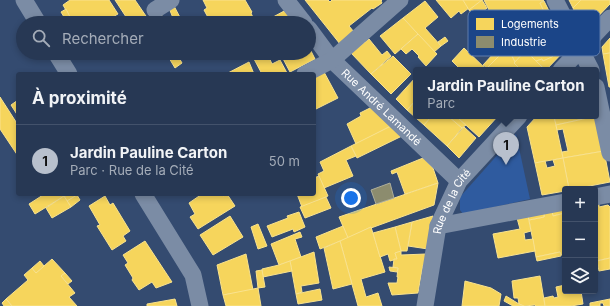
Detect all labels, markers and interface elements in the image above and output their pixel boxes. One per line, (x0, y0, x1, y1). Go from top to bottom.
legend (468, 10, 600, 56)
search box (16, 16, 316, 60)
text: Logements (501, 17, 559, 31)
icon: search (30, 27, 52, 49)
text: Rechercher (62, 29, 144, 48)
text: Industrie (501, 35, 547, 49)
street label: Rue André Lamandé (339, 66, 424, 149)
popup (413, 67, 599, 119)
text: Jardin Pauline Carton (427, 76, 585, 95)
text: À proximité (32, 88, 127, 108)
text: Parc (427, 95, 455, 111)
pin: 1 (493, 132, 519, 165)
text: Jardin Pauline Carton (70, 143, 227, 162)
text: 1 (42, 153, 48, 169)
text: 50 m (269, 153, 300, 169)
text: Parc · Rue de la Cité (70, 162, 194, 178)
street label: Rue de la Cité (430, 166, 474, 235)
map controls (562, 186, 598, 294)
button: + (562, 186, 598, 222)
your location (341, 188, 361, 208)
button: − (562, 222, 598, 258)
button: layers (562, 258, 598, 294)

